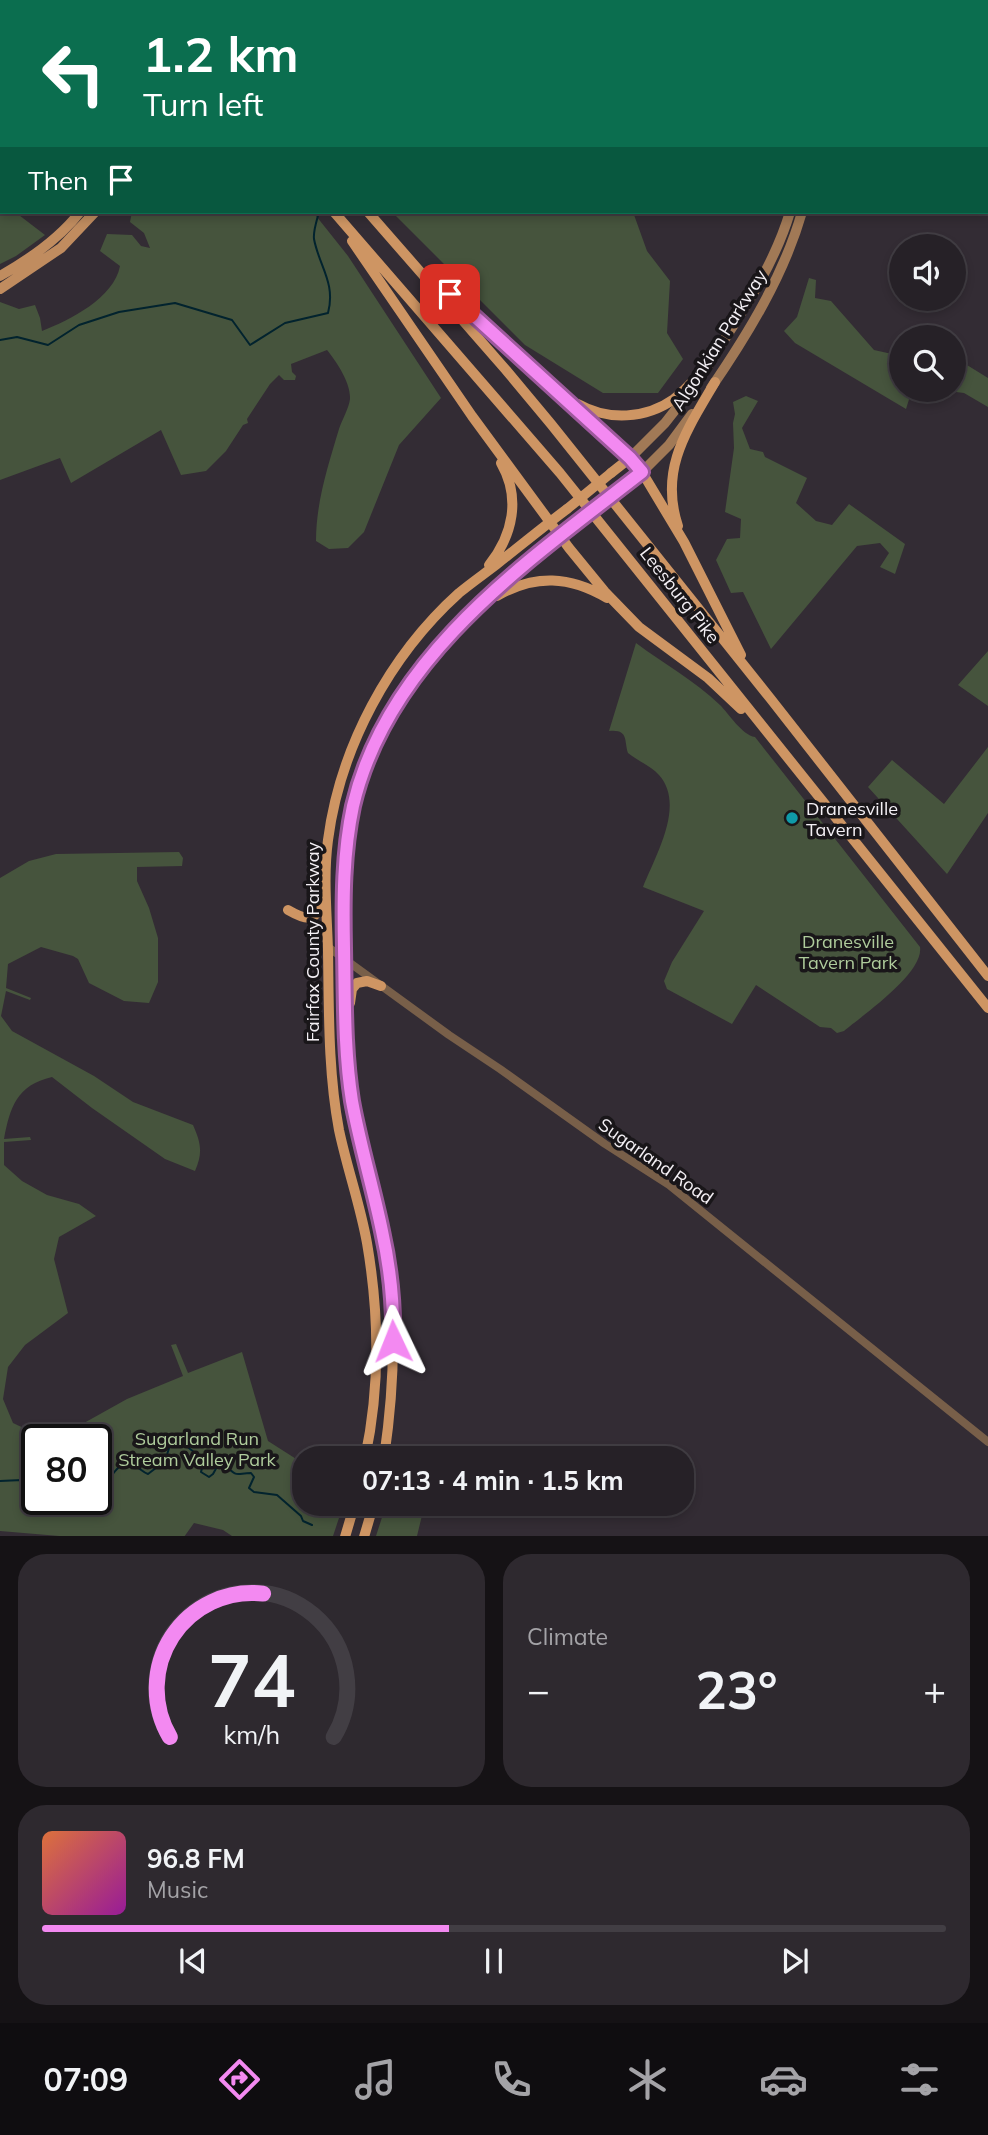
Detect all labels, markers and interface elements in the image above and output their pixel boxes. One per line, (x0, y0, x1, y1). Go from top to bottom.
text: 1.2 km (143, 23, 298, 84)
icon: left (28, 28, 119, 119)
text: Turn left (143, 84, 263, 124)
icon: arrive (102, 161, 140, 199)
text: Then (28, 164, 88, 197)
map controls (889, 234, 966, 402)
button: sound (889, 234, 966, 311)
pin (420, 264, 480, 324)
street label: Algonkian Parkway (666, 265, 772, 415)
icon: arrive (431, 275, 469, 313)
button: search (889, 325, 966, 402)
street label: Leesburg Pike (635, 542, 725, 648)
place label: Dranesville Tavern (806, 797, 898, 841)
marker: Dranesville Tavern (784, 810, 800, 826)
street label: Fairfax County Parkway (301, 842, 324, 1042)
park label: Dranesville Tavern Park (798, 930, 898, 974)
street label: Sugarland Road (594, 1113, 718, 1209)
position arrow (356, 1304, 430, 1378)
speed limit sign: 80 (21, 1424, 112, 1515)
park label: Sugarland Run Stream Valley Park (118, 1427, 277, 1471)
text: 07:13 · 4 min · 1.5 km (362, 1464, 624, 1497)
text: Climate (527, 1622, 608, 1651)
text: 74 (208, 1634, 295, 1725)
text: 23° (695, 1657, 778, 1722)
text: − (527, 1666, 550, 1714)
text: + (923, 1666, 946, 1714)
text: km/h (223, 1718, 280, 1749)
text: 96.8 FM (147, 1842, 245, 1875)
text: Music (147, 1875, 208, 1904)
icon: previous (174, 1942, 212, 1980)
icon: pause (475, 1942, 513, 1980)
icon: next (776, 1942, 814, 1980)
icon: directions (215, 2055, 264, 2104)
icon: music (351, 2055, 400, 2104)
icon: phone (487, 2055, 536, 2104)
icon: climate (623, 2055, 672, 2104)
icon: car (759, 2055, 808, 2104)
icon: filters (895, 2055, 944, 2104)
text: 07:09 (44, 2059, 128, 2099)

